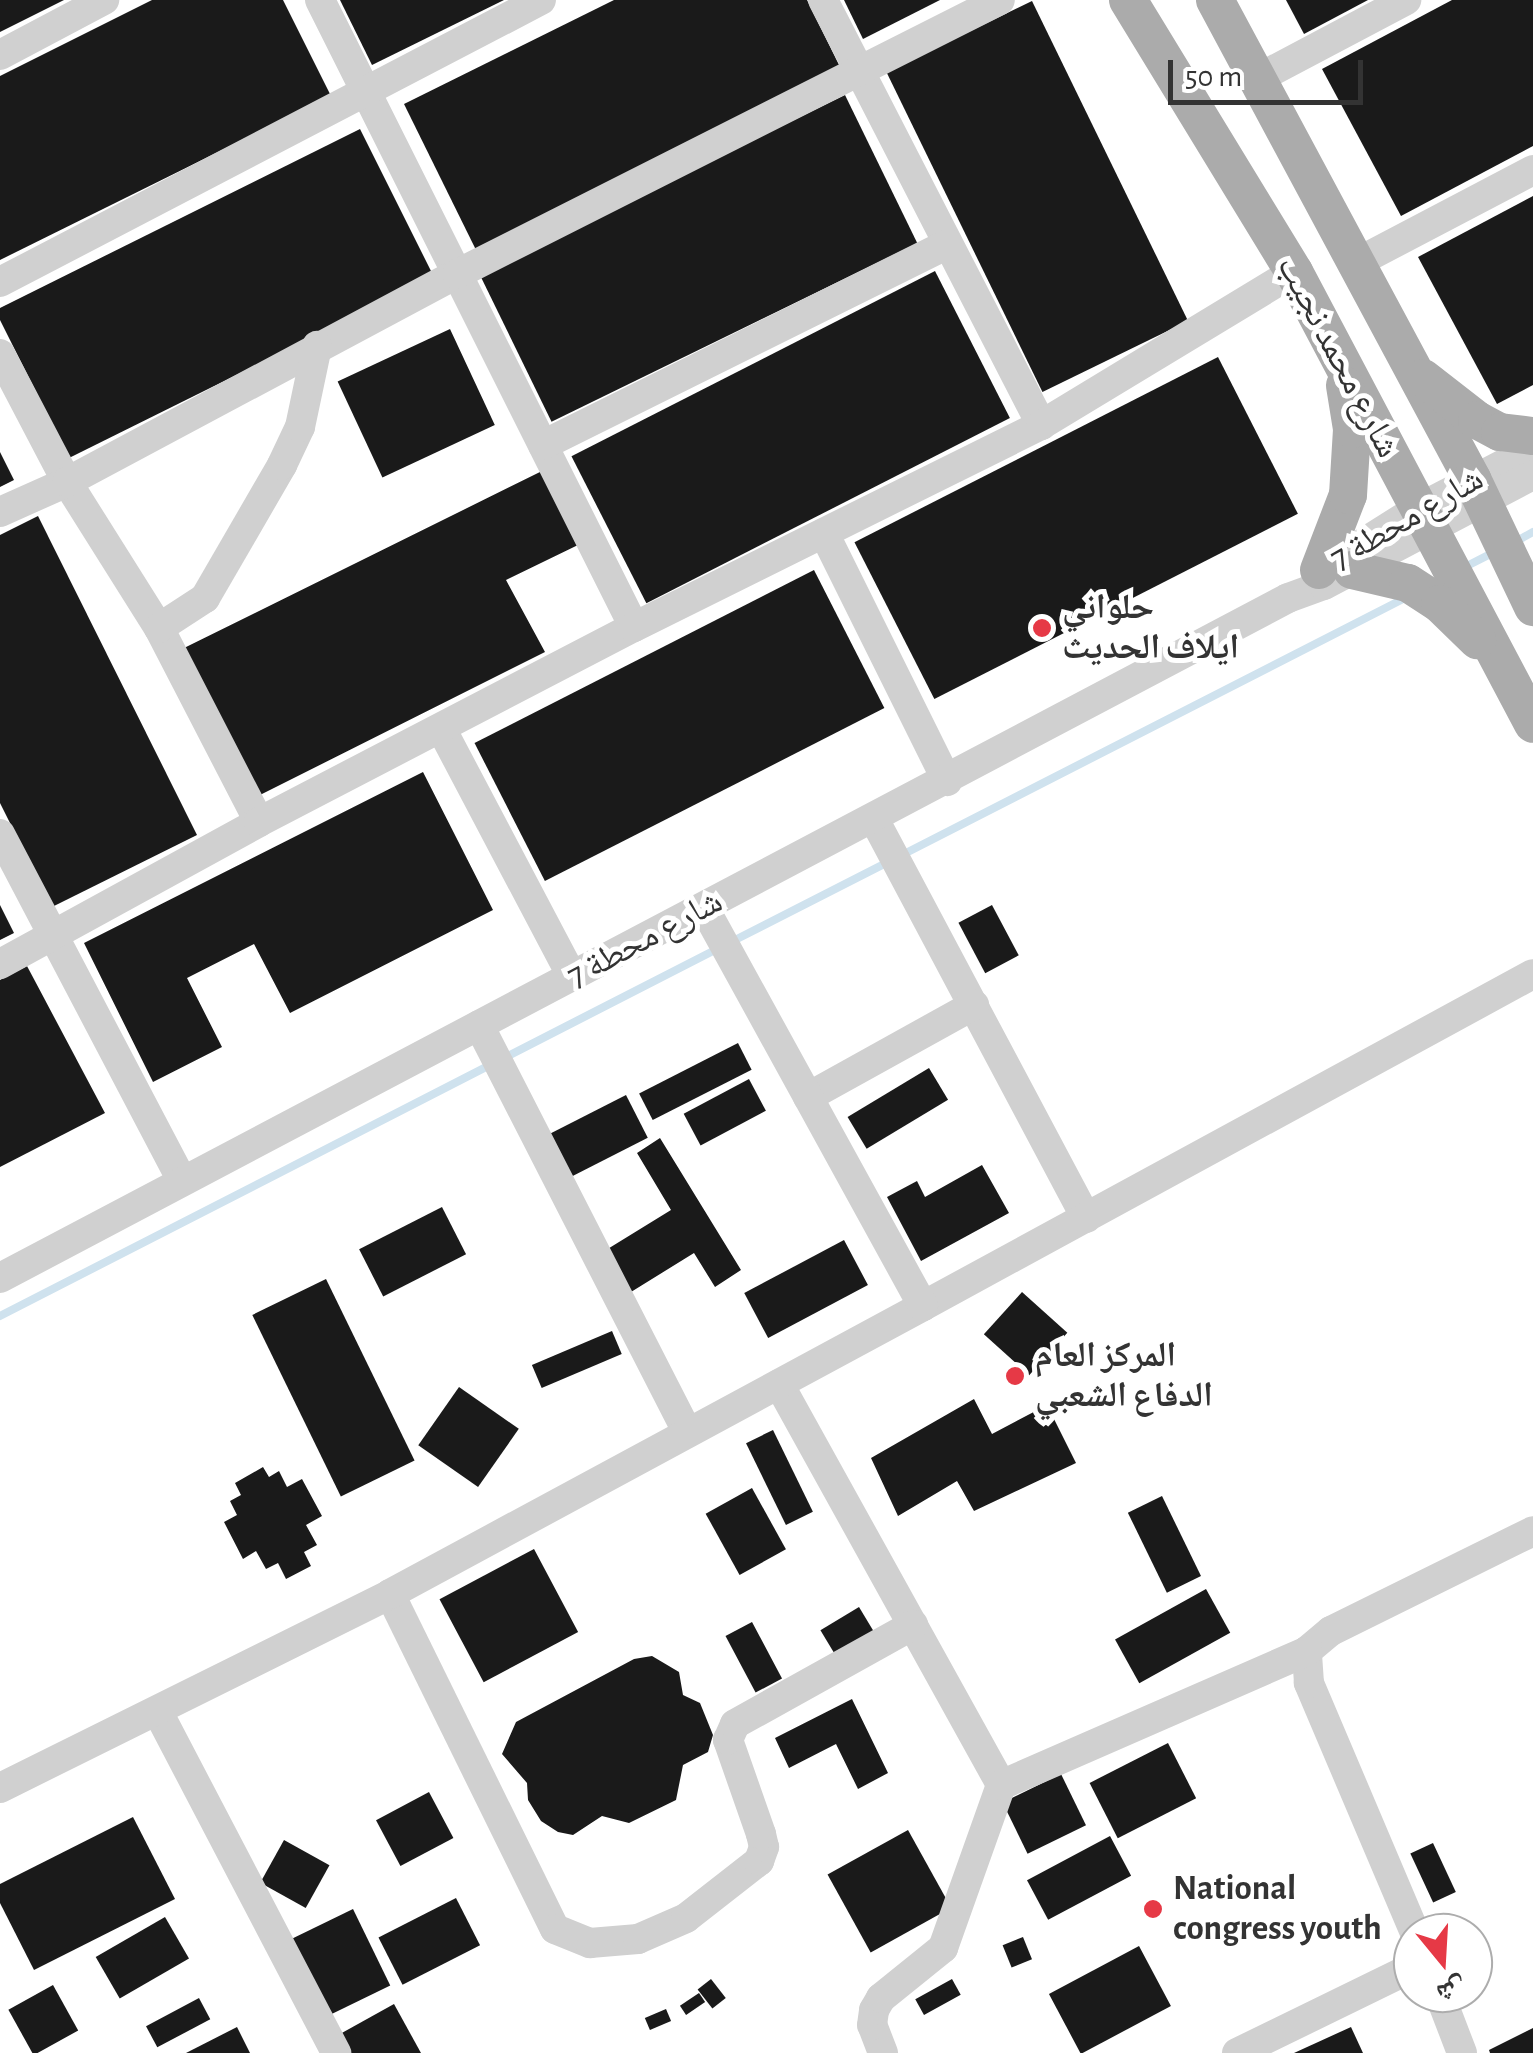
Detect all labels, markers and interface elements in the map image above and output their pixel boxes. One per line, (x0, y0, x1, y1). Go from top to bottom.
scale bar (1173, 40, 1368, 102)
text: 50 m (1185, 62, 1242, 92)
street label: شارع محمد نجيب (1267, 249, 1409, 465)
street label: شارع محطة 7 (1323, 458, 1491, 580)
place label: حلواني ايلاف الحديث (1062, 587, 1239, 669)
marker: حلواني ايلاف الحديث (1031, 617, 1053, 639)
street label: شارع محطة 7 (560, 881, 730, 997)
place label: المركز العام الدفاع الشعبي (1035, 1335, 1213, 1417)
marker: المركز العام الدفاع الشعبي (1004, 1365, 1026, 1387)
place label: National congress youth (1173, 1868, 1382, 1950)
marker: National congress youth (1142, 1898, 1164, 1920)
north arrow (1393, 1913, 1493, 2013)
text: ش (1433, 1972, 1470, 2008)

